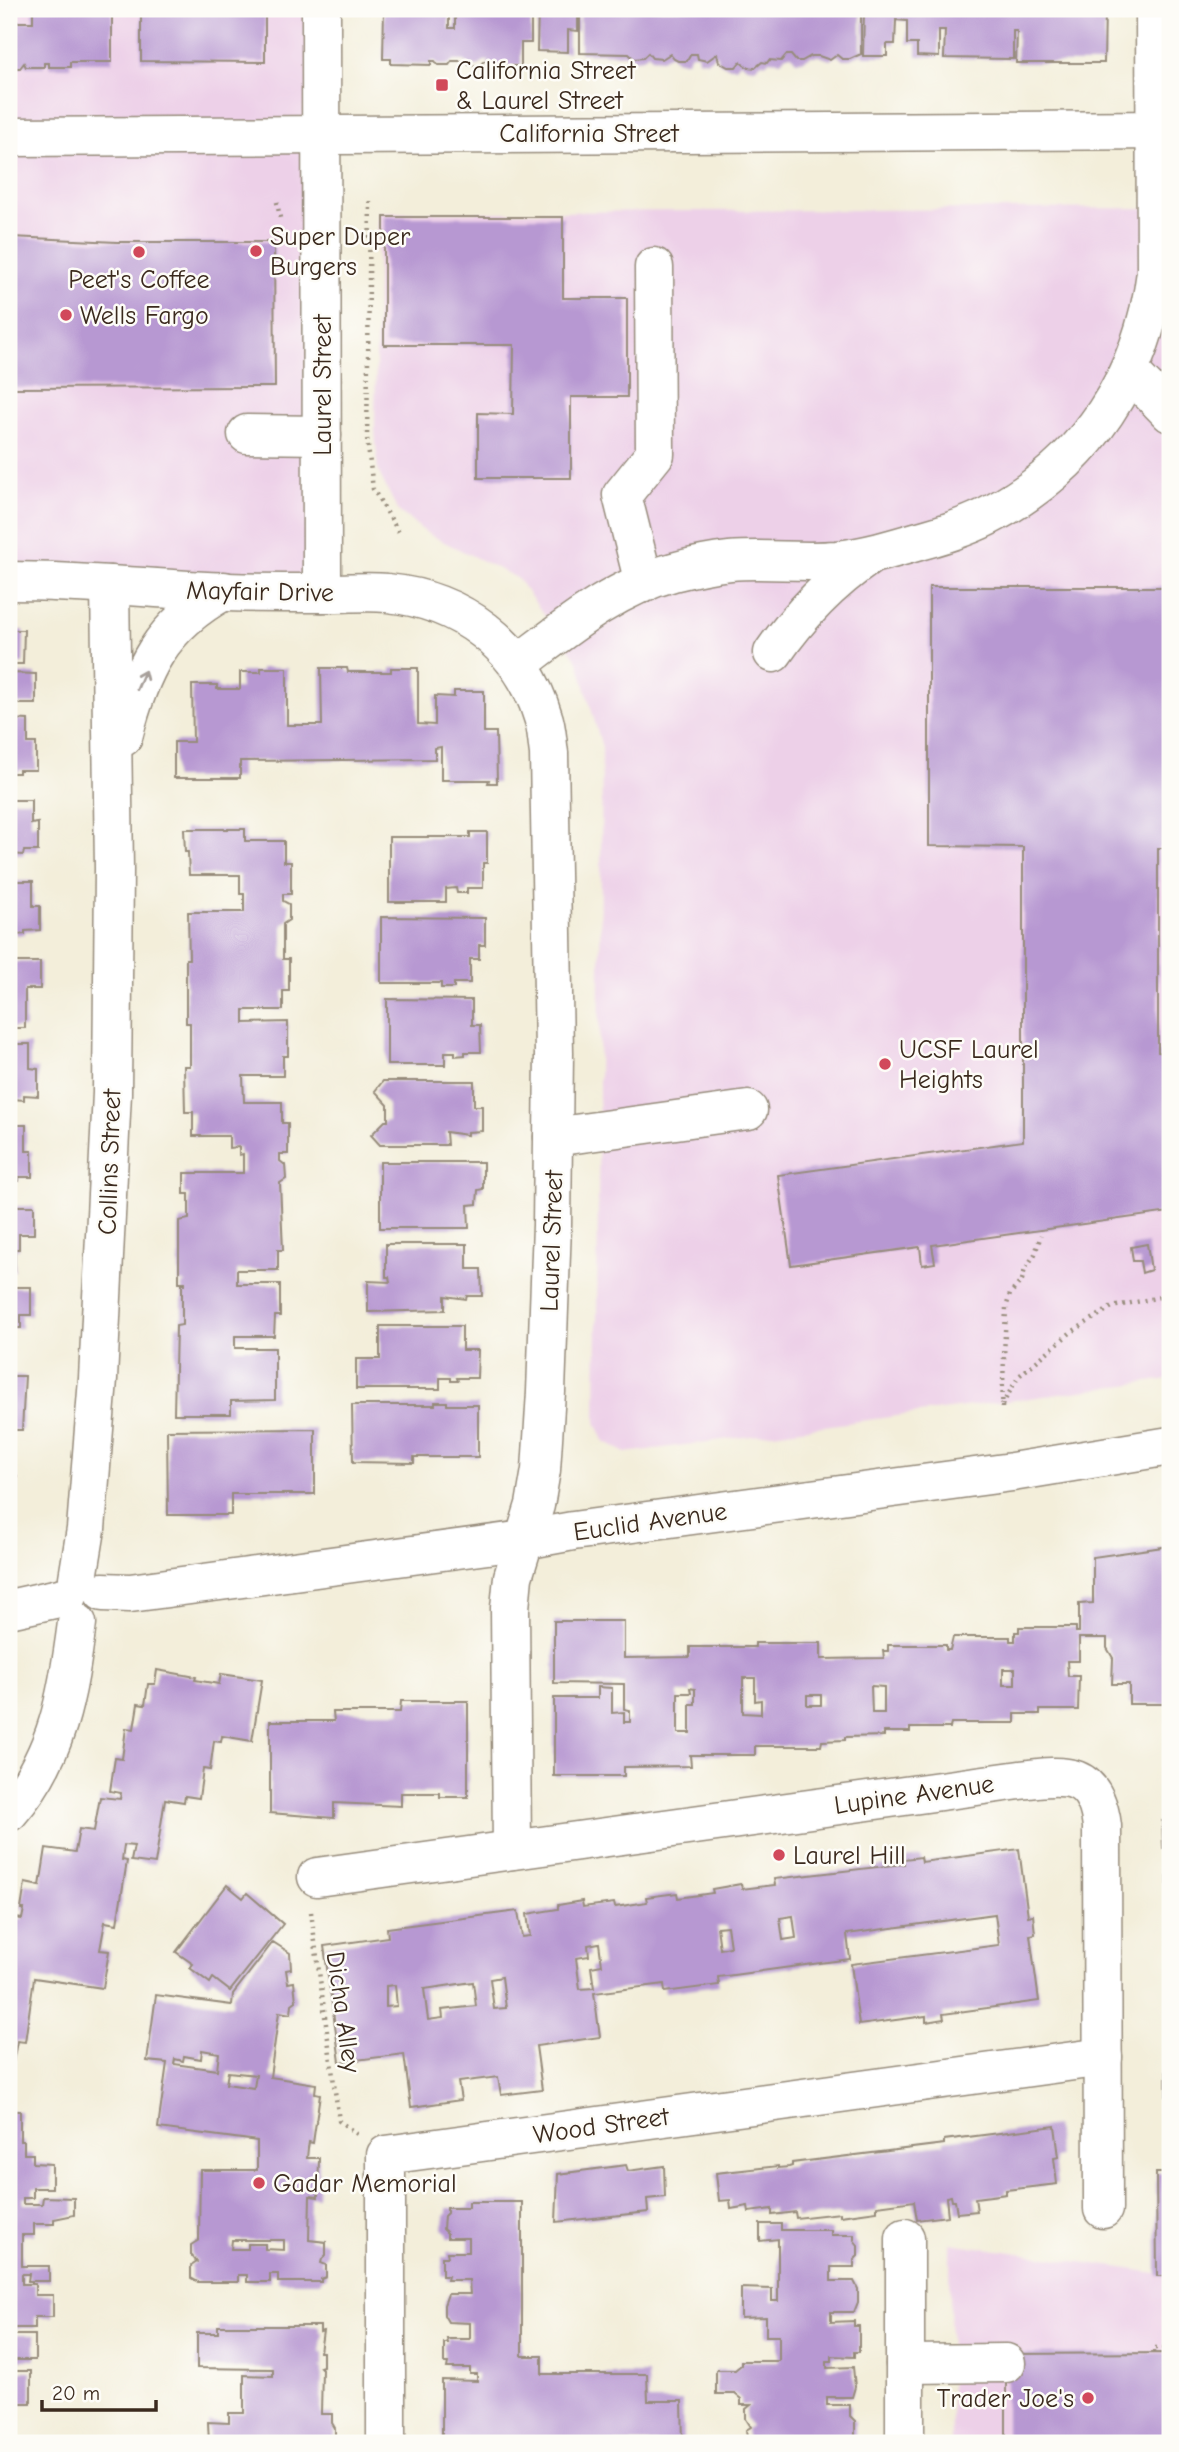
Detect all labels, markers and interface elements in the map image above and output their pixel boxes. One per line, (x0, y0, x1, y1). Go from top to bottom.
place label: California Street & Laurel Street (456, 56, 637, 116)
marker: California Street & Laurel Street (434, 77, 450, 93)
street label: California Street (499, 119, 680, 149)
place label: Super Duper Burgers (270, 222, 411, 282)
marker: Super Duper Burgers (248, 243, 264, 259)
marker: Peet's Coffee (131, 244, 147, 260)
place label: Peet's Coffee (68, 265, 210, 295)
place label: Wells Fargo (80, 301, 209, 331)
marker: Wells Fargo (58, 307, 74, 323)
street label: Laurel Street (308, 313, 338, 456)
street label: Mayfair Drive (186, 576, 334, 608)
one-way arrow (135, 670, 148, 691)
place label: UCSF Laurel Heights (899, 1035, 1039, 1095)
marker: UCSF Laurel Heights (877, 1056, 893, 1072)
street label: Collins Street (92, 1087, 128, 1236)
street label: Laurel Street (535, 1168, 570, 1312)
street label: Euclid Avenue (571, 1496, 729, 1548)
street label: Lupine Avenue (832, 1769, 996, 1821)
place label: Laurel Hill (793, 1841, 906, 1871)
marker: Laurel Hill (771, 1847, 787, 1863)
street label: Dicha Alley (320, 1950, 366, 2075)
street label: Wood Street (531, 2101, 672, 2150)
place label: Gadar Memorial (273, 2169, 457, 2199)
marker: Gadar Memorial (251, 2175, 267, 2191)
scale bar (42, 2368, 156, 2412)
text: 20 m (52, 2381, 100, 2405)
place label: Trader Joe's (937, 2384, 1074, 2414)
marker: Trader Joe's (1080, 2390, 1096, 2406)

